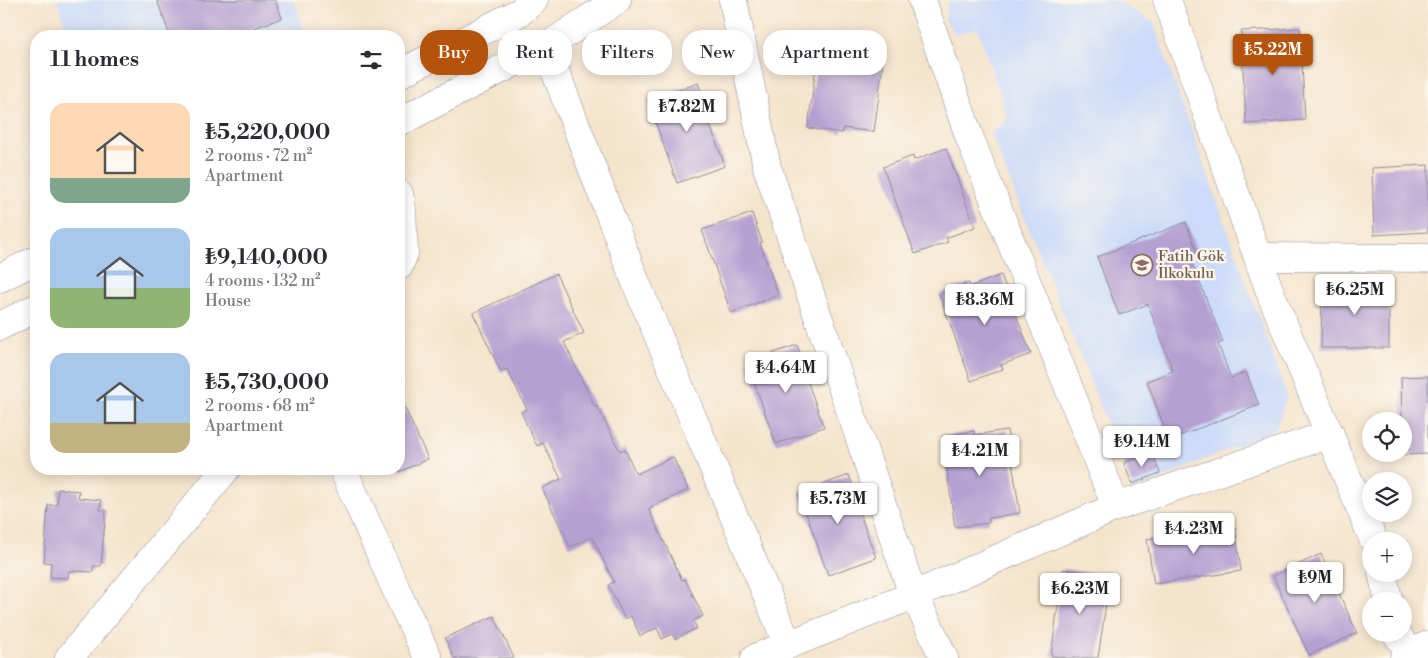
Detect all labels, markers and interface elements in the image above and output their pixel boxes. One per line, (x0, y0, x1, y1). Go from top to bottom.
chip: Buy (420, 30, 488, 75)
chip: Rent (498, 30, 572, 75)
chip: Filters (582, 30, 672, 75)
chip: New (682, 30, 753, 75)
chip: Apartment (763, 30, 887, 75)
pin: ₺5.22M (1232, 34, 1314, 76)
text: ₺5.22M (1244, 40, 1302, 60)
icon: filters (357, 46, 385, 74)
text: 11 homes (50, 47, 139, 73)
pin: ₺7.82M (646, 90, 728, 133)
text: ₺7.82M (658, 97, 716, 117)
text: ₺5,220,000 (205, 120, 330, 146)
icon: home (90, 123, 150, 183)
text: 2 rooms · 72 m² (205, 146, 312, 166)
text: Apartment (205, 166, 284, 186)
text: ₺9,140,000 (205, 245, 328, 271)
place label: Fatih Gök İlkokulu (1158, 247, 1225, 283)
icon: home (90, 248, 150, 308)
school or university icon: Fatih Gök İlkokulu (1130, 253, 1154, 277)
text: 4 rooms · 132 m² (205, 271, 321, 291)
pin: ₺6.25M (1314, 274, 1396, 316)
text: ₺6.25M (1326, 280, 1384, 300)
pin: ₺8.36M (944, 284, 1026, 326)
text: ₺8.36M (956, 290, 1014, 310)
text: House (205, 291, 251, 311)
pin: ₺4.64M (745, 352, 827, 394)
text: ₺4.64M (756, 358, 816, 378)
text: ₺5,730,000 (205, 370, 329, 396)
icon: home (90, 373, 150, 433)
text: 2 rooms · 68 m² (205, 396, 315, 416)
map controls (1362, 412, 1412, 642)
button: locate (1362, 412, 1412, 462)
text: Apartment (205, 416, 284, 436)
pin: ₺9.14M (1101, 426, 1183, 468)
text: ₺9.14M (1114, 432, 1170, 452)
pin: ₺4.21M (939, 434, 1021, 477)
text: ₺4.21M (951, 441, 1009, 461)
button: layers (1362, 472, 1412, 522)
pin: ₺5.73M (797, 482, 879, 525)
text: ₺5.73M (809, 489, 867, 509)
pin: ₺4.23M (1153, 512, 1235, 555)
text: ₺4.23M (1165, 519, 1223, 539)
button: + (1362, 532, 1412, 582)
pin: ₺9M (1291, 562, 1339, 604)
text: ₺9M (1298, 568, 1332, 588)
pin: ₺6.23M (1039, 572, 1121, 615)
text: ₺6.23M (1051, 579, 1109, 599)
button: − (1362, 592, 1412, 642)

